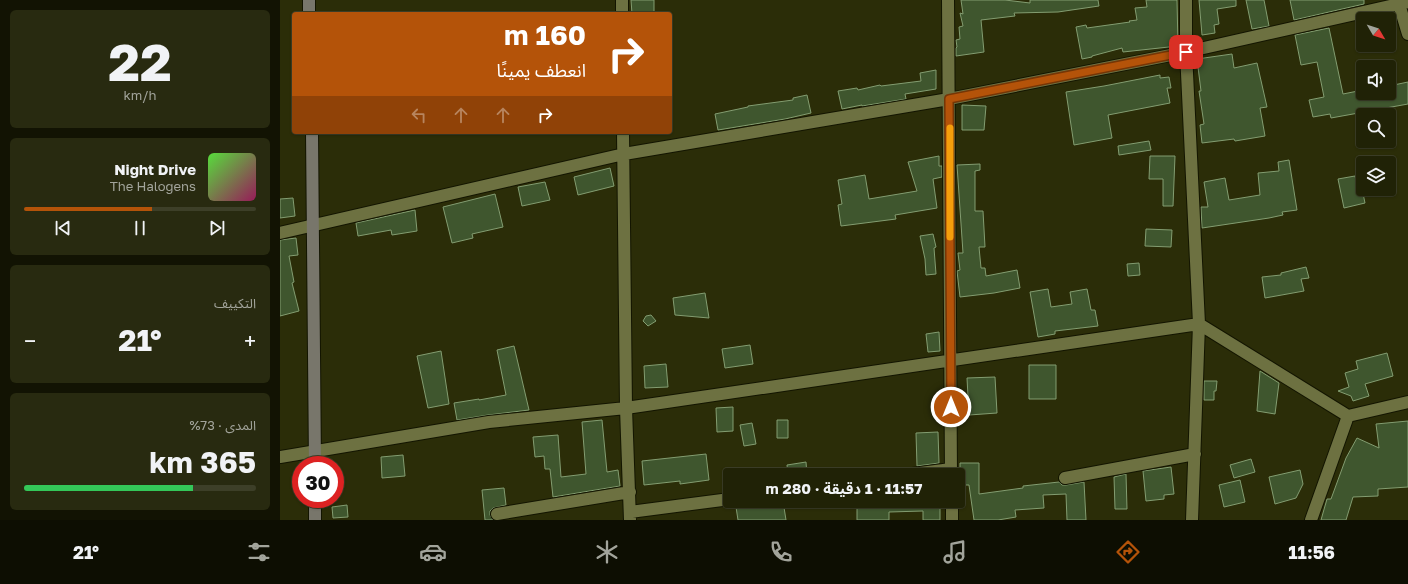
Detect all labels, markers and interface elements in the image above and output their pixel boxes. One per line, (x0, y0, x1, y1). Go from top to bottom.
north arrow (1356, 12, 1396, 52)
map controls (1356, 12, 1396, 196)
text: 160 m (504, 18, 586, 51)
icon: right (600, 28, 652, 80)
text: 22 (108, 30, 172, 92)
pin (1169, 35, 1203, 69)
icon: arrive (1175, 41, 1197, 63)
text: انعطف يمينًا (497, 59, 586, 81)
button: sound (1356, 60, 1396, 100)
text: km/h (123, 87, 157, 103)
icon: left (408, 104, 430, 126)
icon: ahead (450, 104, 472, 126)
icon: ahead (492, 104, 514, 126)
icon: right (534, 104, 556, 126)
button: search (1356, 108, 1396, 148)
button: layers (1356, 156, 1396, 196)
text: Night Drive (114, 160, 196, 178)
text: The Halogens (110, 178, 196, 194)
icon: previous (52, 217, 74, 239)
icon: pause (129, 217, 151, 239)
icon: next (206, 217, 228, 239)
text: التكييف (214, 295, 256, 311)
text: 21° (118, 322, 162, 358)
text: − (24, 327, 36, 354)
text: + (244, 327, 256, 354)
position arrow (930, 386, 972, 428)
text: المدى · 73% (189, 417, 256, 433)
text: 365 km (149, 444, 256, 480)
speed limit sign: 30 (292, 456, 344, 508)
text: 11:57 · 1 دقيقة · 280 m (766, 479, 922, 497)
icon: filters (245, 538, 273, 566)
icon: car (419, 538, 447, 566)
icon: climate (593, 538, 621, 566)
icon: phone (767, 538, 795, 566)
icon: music (941, 538, 969, 566)
icon: directions (1114, 538, 1142, 566)
text: 21° (73, 541, 99, 563)
text: 11:56 (1288, 541, 1335, 563)

